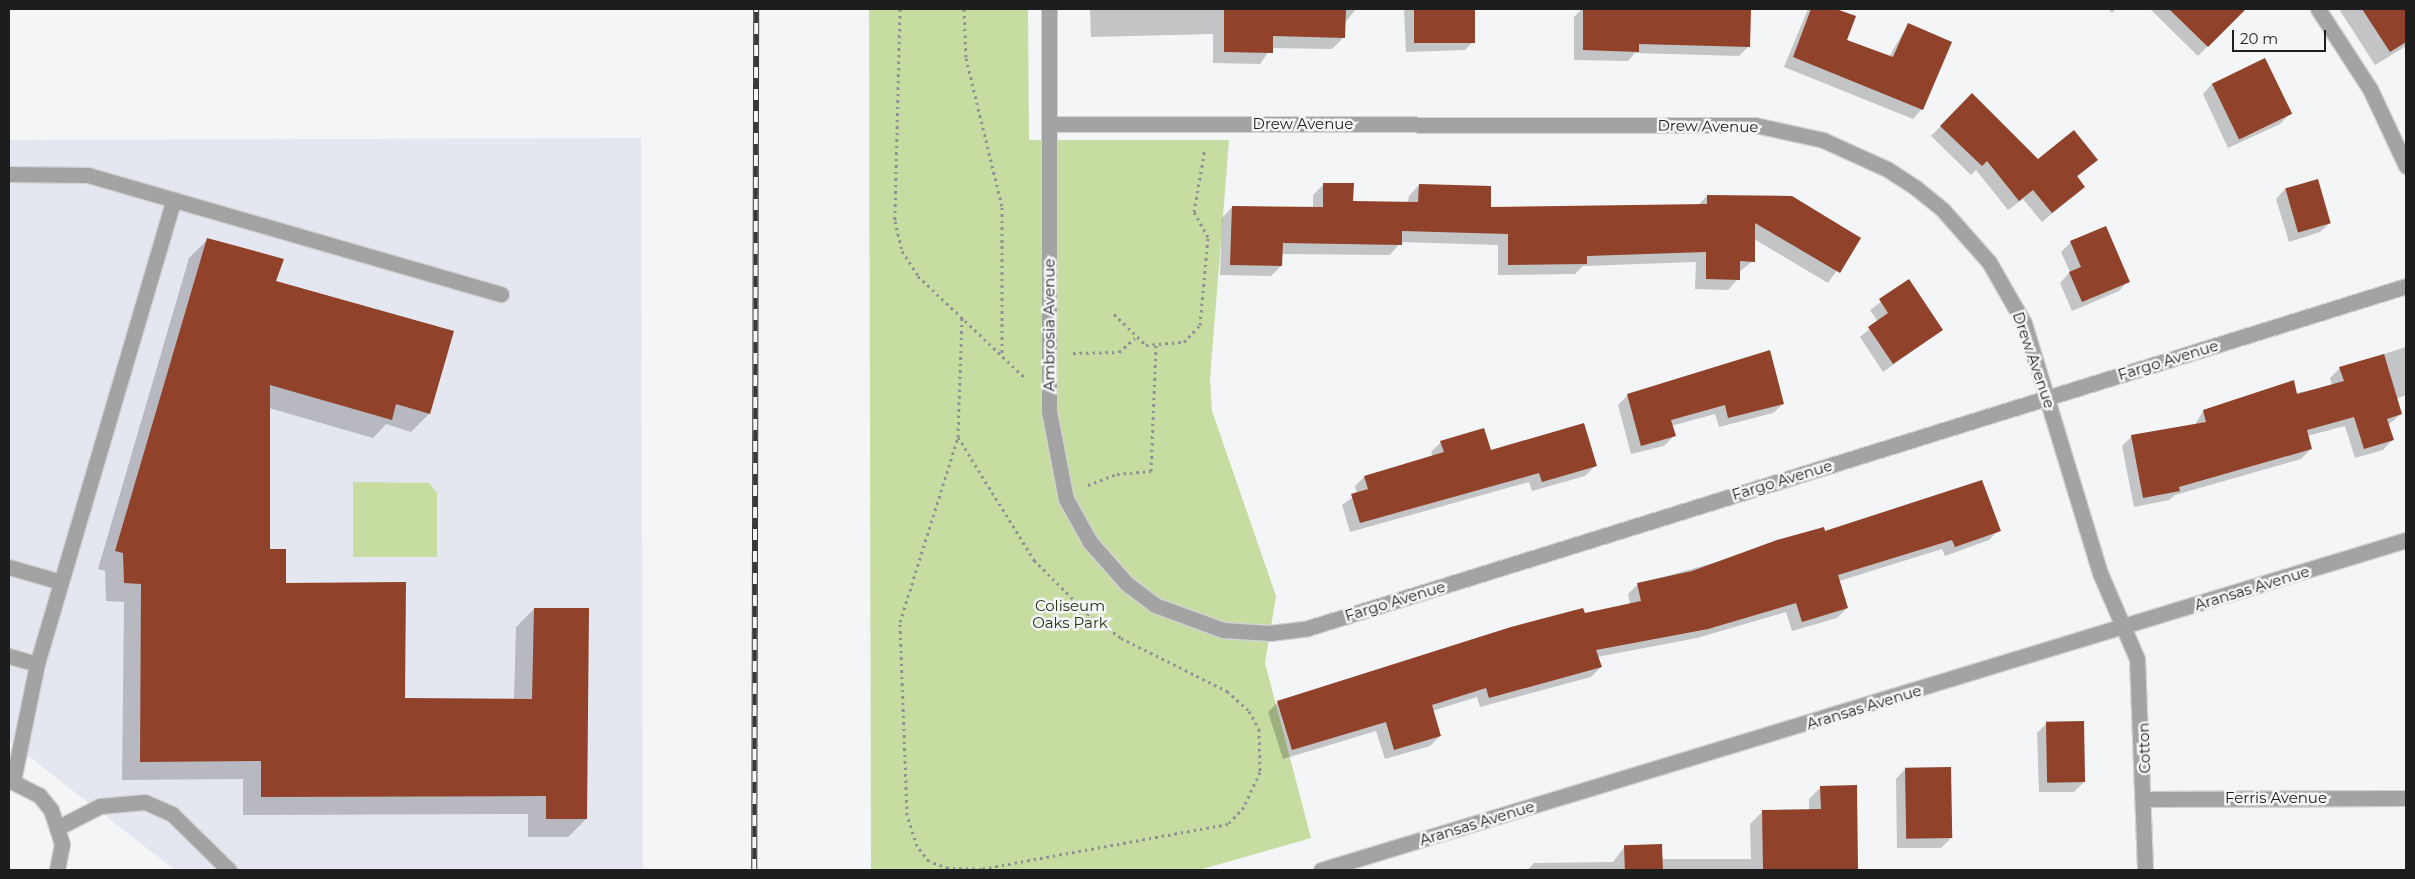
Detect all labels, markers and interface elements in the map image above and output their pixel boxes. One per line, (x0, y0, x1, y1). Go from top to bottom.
scale bar (2235, 20, 2329, 52)
text: 20 m (2240, 29, 2278, 48)
street label: Drew Avenue (1253, 115, 1353, 133)
street label: Drew Avenue (1657, 116, 1759, 136)
street label: Ambrosia Avenue (1040, 259, 1058, 391)
street label: Drew Avenue (2009, 309, 2059, 411)
street label: Fargo Avenue (2116, 336, 2220, 384)
street label: Fargo Avenue (1730, 456, 1834, 504)
street label: Aransas Avenue (2192, 562, 2312, 614)
street label: Fargo Avenue (1343, 577, 1447, 625)
park label: Coliseum Oaks Park (1032, 596, 1108, 631)
street label: Aransas Avenue (1804, 681, 1924, 733)
street label: Cotton (2134, 722, 2154, 774)
street label: Ferris Avenue (2225, 789, 2327, 807)
street label: Aransas Avenue (1417, 797, 1537, 849)

